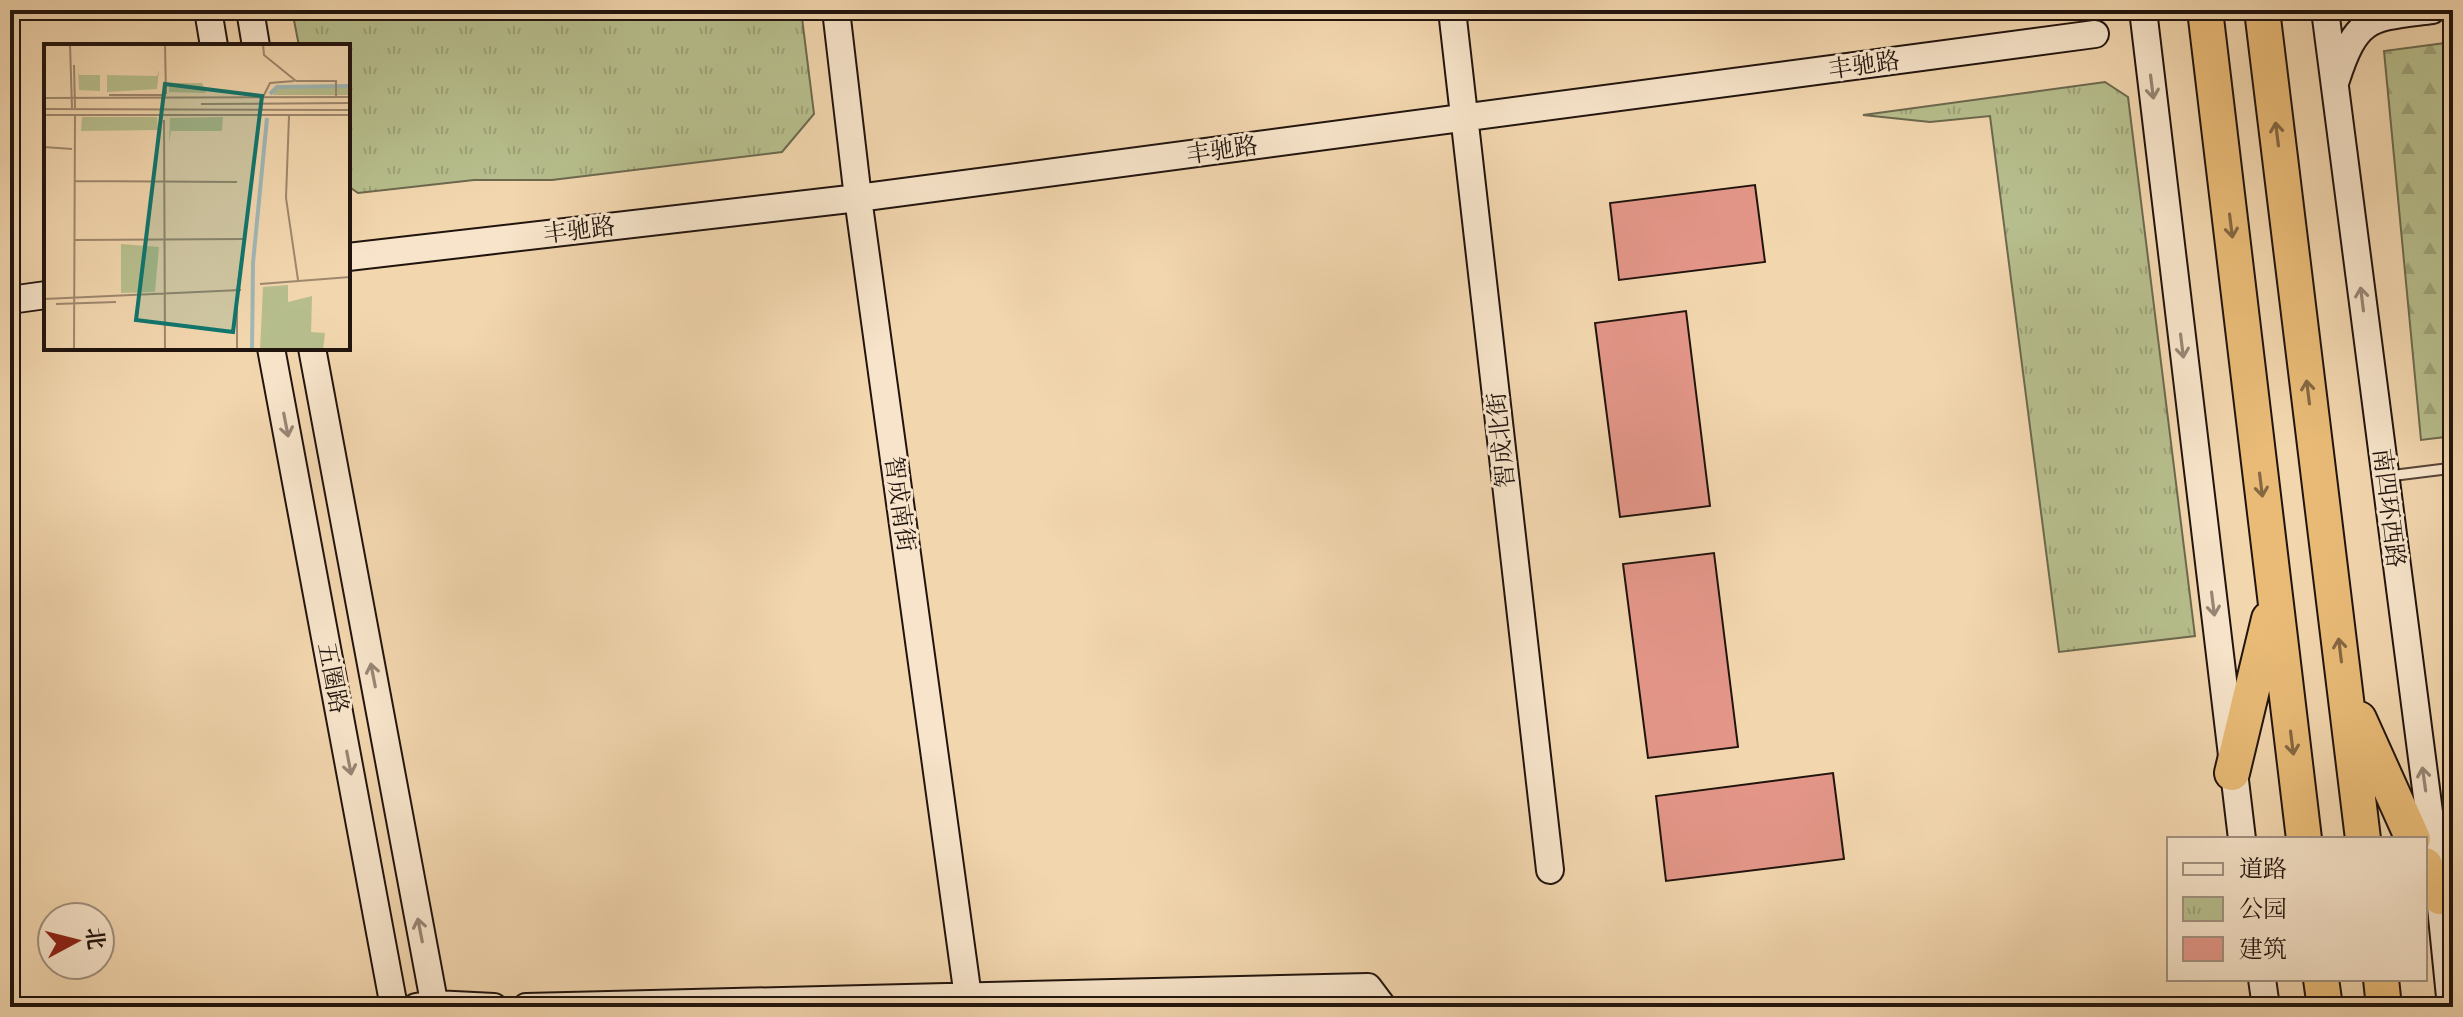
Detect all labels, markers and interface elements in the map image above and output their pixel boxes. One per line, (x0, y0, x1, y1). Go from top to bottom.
inset map (44, 44, 350, 350)
street label: 丰驰路 (1826, 44, 1902, 87)
one-way arrow (2145, 74, 2160, 100)
one-way arrow (2269, 122, 2284, 147)
street label: 丰驰路 (1184, 129, 1260, 172)
street label: 丰驰路 (541, 210, 617, 251)
one-way arrow (2223, 213, 2238, 239)
one-way arrow (2354, 286, 2369, 313)
one-way arrow (2175, 332, 2190, 359)
one-way arrow (2301, 379, 2316, 406)
street label: 智成北街 (1480, 390, 1523, 489)
one-way arrow (279, 411, 294, 437)
street label: 南四环西路 (2365, 446, 2412, 570)
street label: 智成南街 (876, 454, 923, 554)
one-way arrow (2254, 471, 2269, 498)
one-way arrow (2205, 590, 2220, 617)
one-way arrow (2332, 638, 2347, 664)
street label: 五圈路 (309, 640, 356, 717)
one-way arrow (364, 662, 379, 688)
one-way arrow (2285, 729, 2300, 756)
one-way arrow (342, 750, 357, 775)
one-way arrow (2416, 767, 2431, 792)
legend (2167, 837, 2427, 981)
text: 道路 (2239, 853, 2287, 886)
text: 公园 (2239, 893, 2287, 926)
north arrow (36, 901, 116, 981)
one-way arrow (412, 918, 427, 944)
text: 北 (79, 926, 111, 951)
text: 建筑 (2239, 933, 2287, 966)

